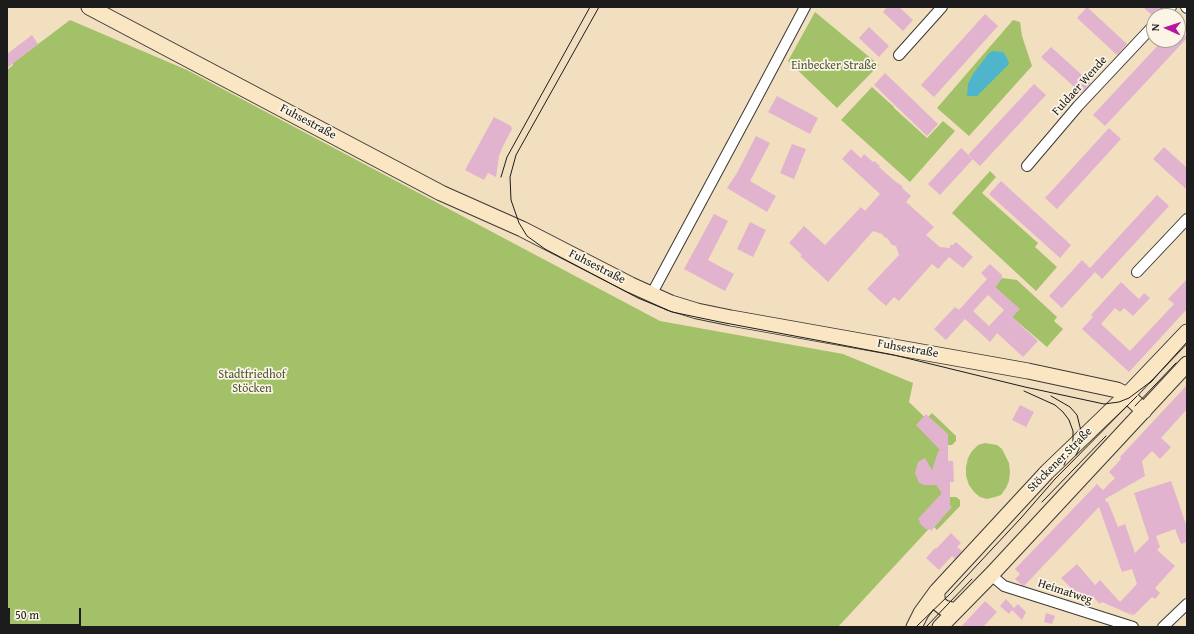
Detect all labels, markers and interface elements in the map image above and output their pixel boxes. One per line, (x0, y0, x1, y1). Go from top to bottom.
north arrow (1146, 8, 1186, 48)
text: N (1147, 23, 1163, 32)
street label: Fuldaer Wende (1050, 53, 1110, 119)
park label: Einbecker Straße (791, 59, 877, 73)
street label: Fuhsestraße (277, 101, 339, 143)
street label: Fuhsestraße (566, 247, 628, 287)
street label: Fuhsestraße (876, 337, 940, 361)
park label: Stadtfriedhof Stöcken (218, 368, 286, 396)
street label: Stöckener Straße (1024, 424, 1096, 496)
street label: Heimatweg (1036, 576, 1094, 608)
scale bar (10, 600, 83, 626)
text: 50 m (15, 606, 39, 623)

